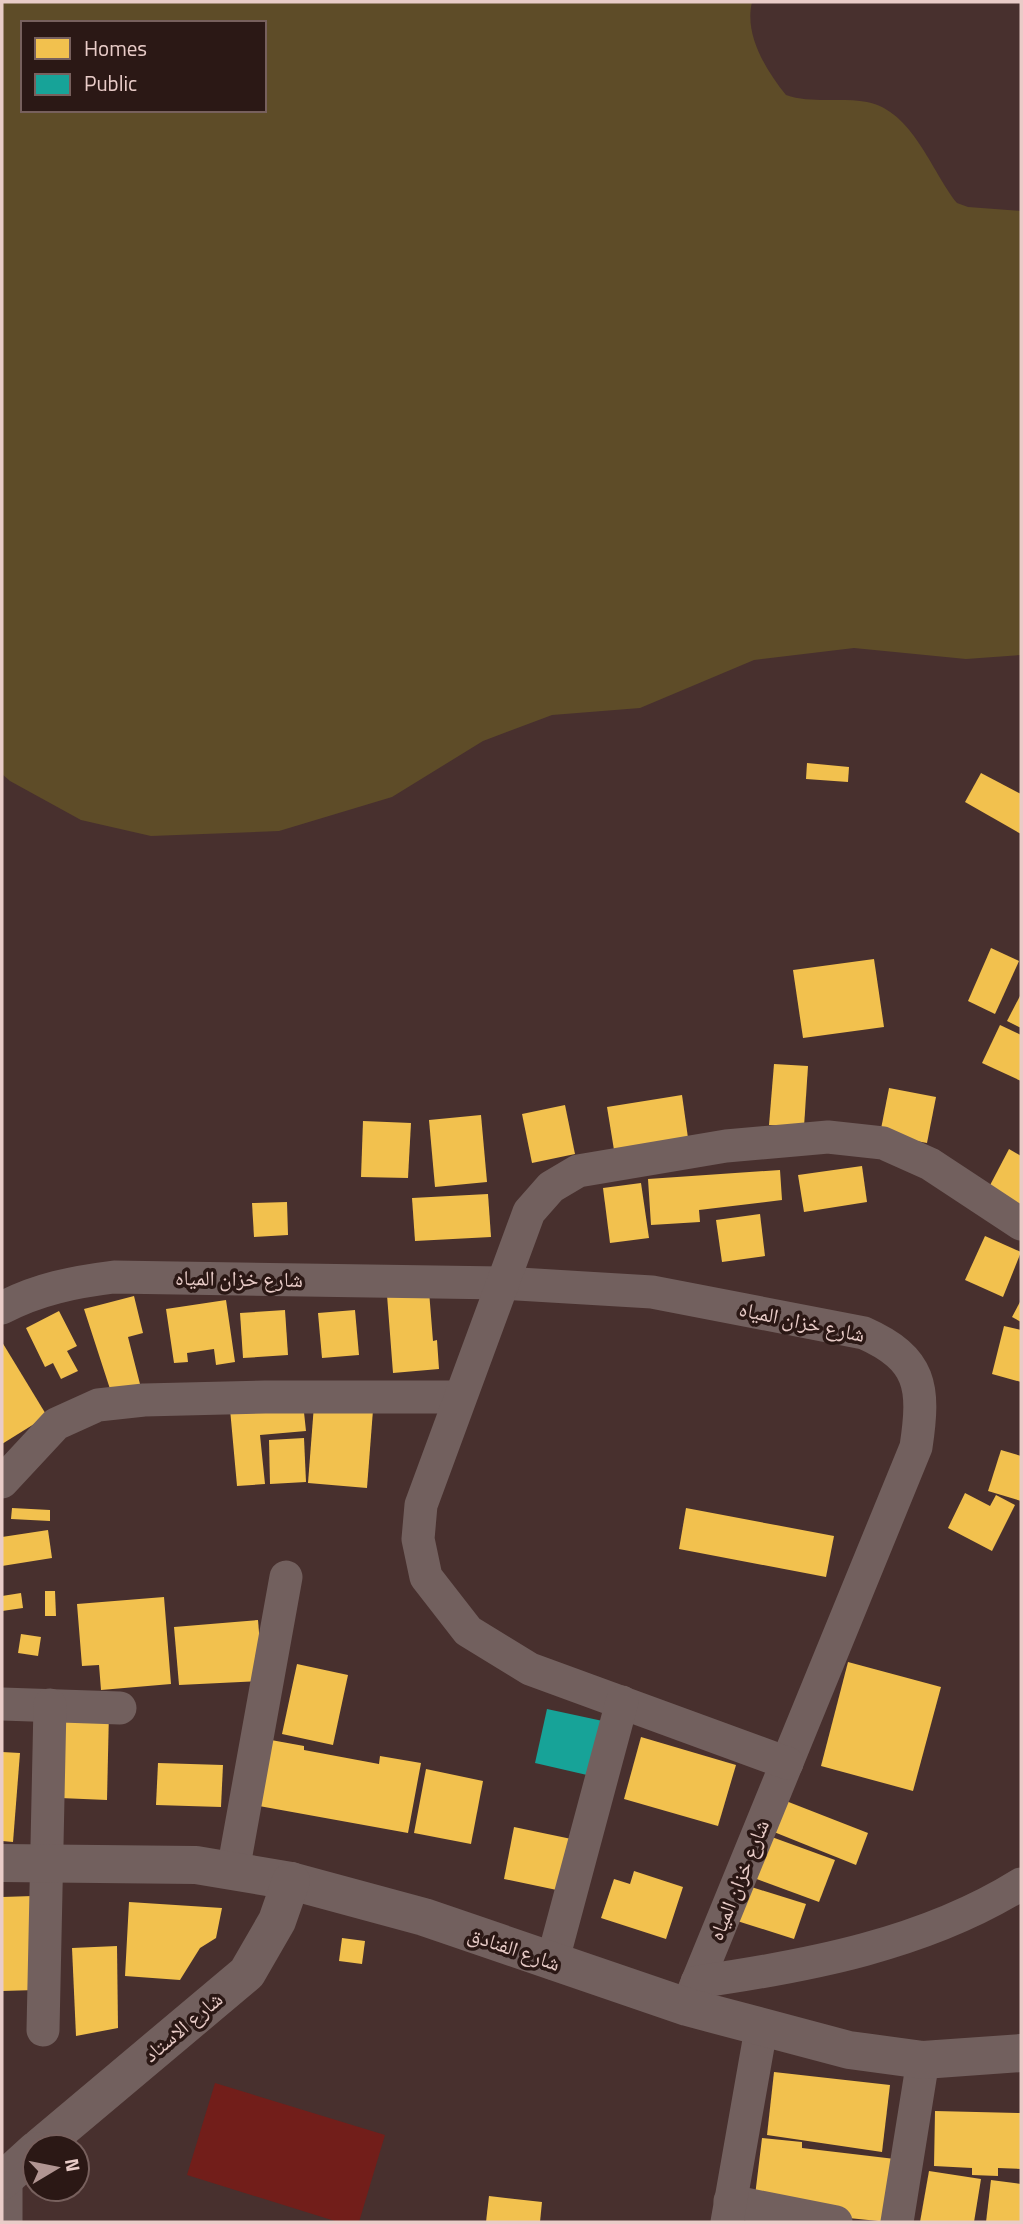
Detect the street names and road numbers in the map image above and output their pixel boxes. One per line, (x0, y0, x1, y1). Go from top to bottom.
street label: شارع خزان المياه (175, 1261, 303, 1295)
street label: شارع خزان المياه (736, 1292, 868, 1350)
street label: شارع خزان المياه (699, 1814, 777, 1945)
street label: شارع الفنادق (464, 1917, 565, 1979)
street label: شارع الاستاد (135, 1983, 229, 2069)

